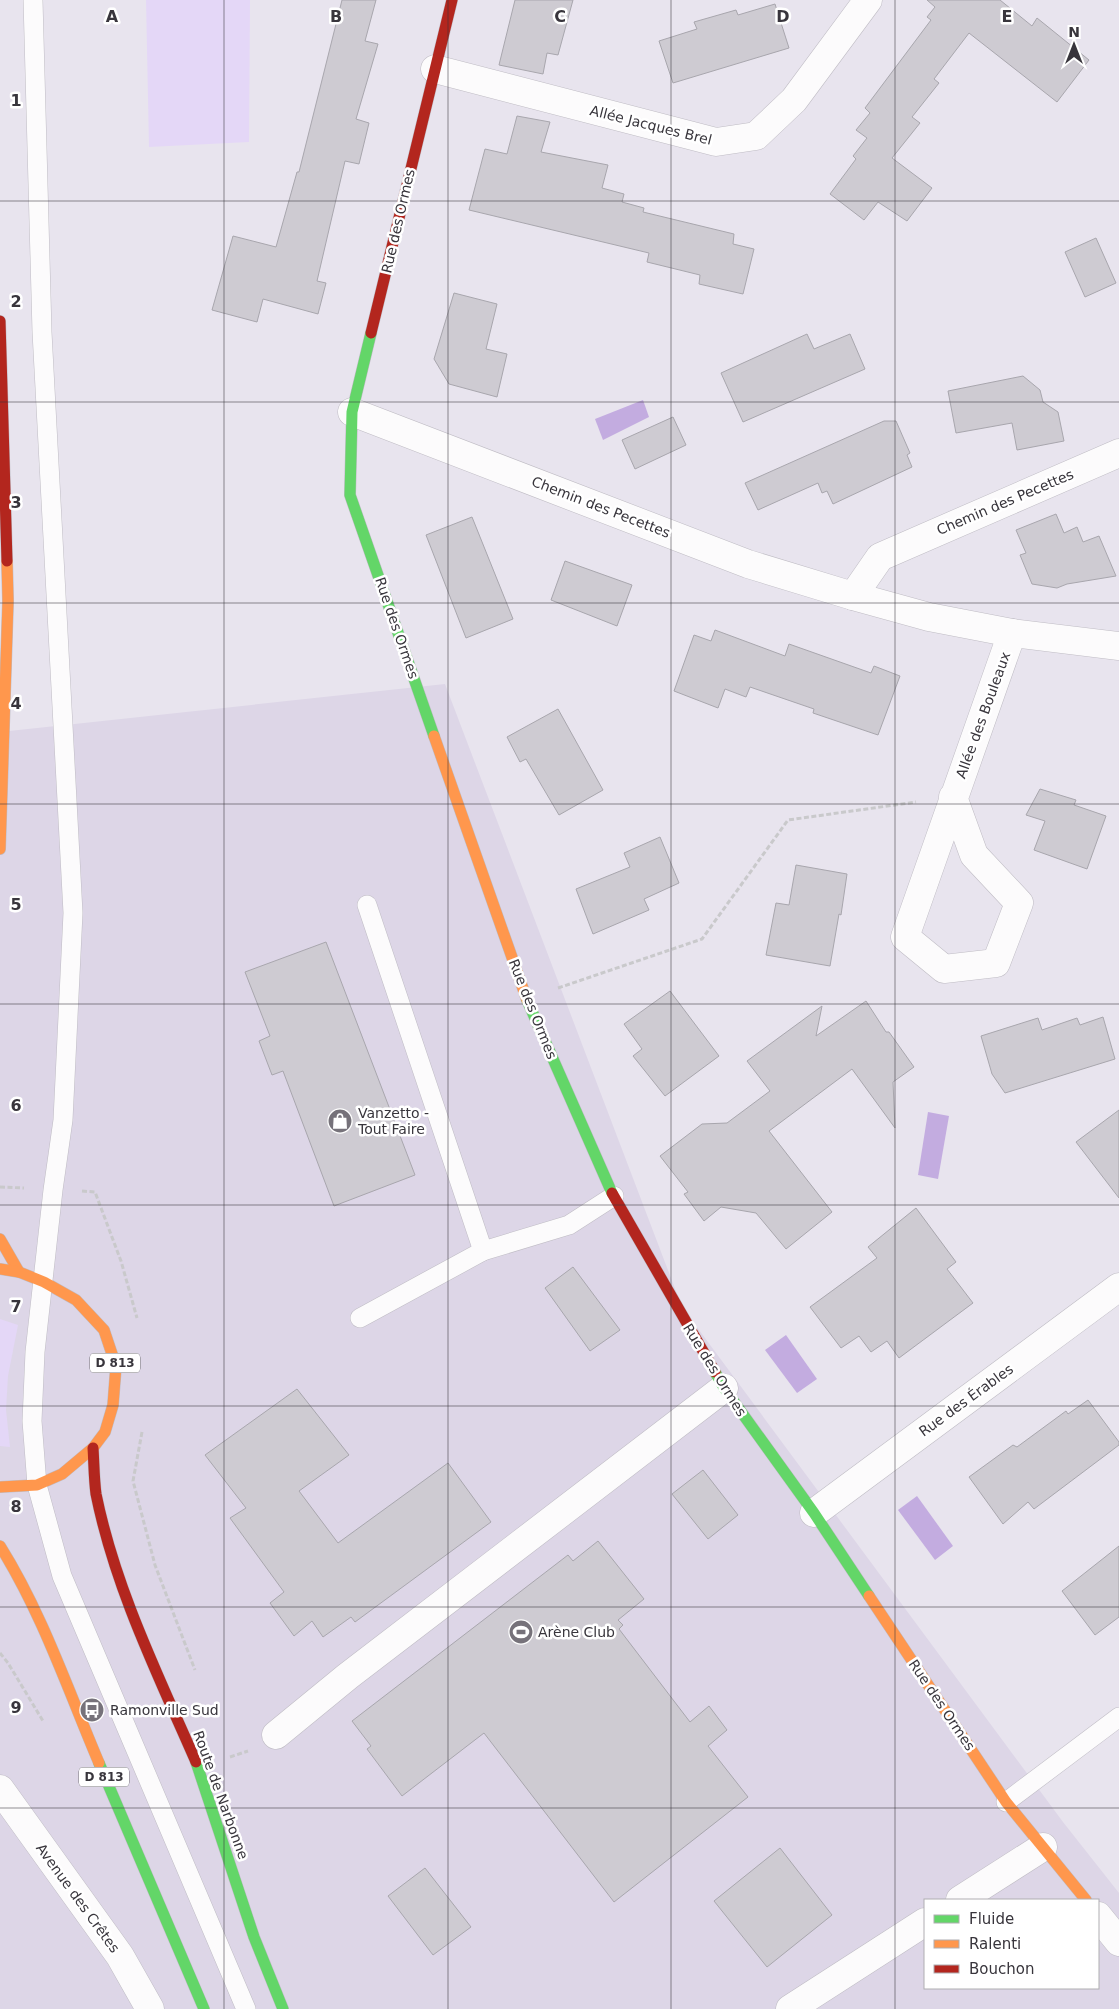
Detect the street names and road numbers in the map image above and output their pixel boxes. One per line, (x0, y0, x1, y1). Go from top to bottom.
street label: Allée Jacques Brel (588, 102, 714, 148)
street label: Rue des Ormes (378, 167, 418, 275)
street label: Chemin des Pecettes (934, 466, 1076, 538)
street label: Chemin des Pecettes (529, 473, 673, 541)
street label: Rue des Ormes (372, 575, 422, 681)
street label: Allée des Bouleaux (953, 650, 1013, 780)
street label: Rue des Ormes (506, 957, 560, 1061)
street label: Rue des Ormes (680, 1321, 750, 1419)
road number: D 813 (90, 1354, 140, 1372)
street label: Rue des Érables (916, 1361, 1016, 1439)
street label: Rue des Ormes (906, 1656, 978, 1754)
street label: Route de Narbonne (190, 1729, 252, 1861)
road number: D 813 (79, 1768, 129, 1786)
street label: Avenue des Crêtes (33, 1840, 123, 1956)

